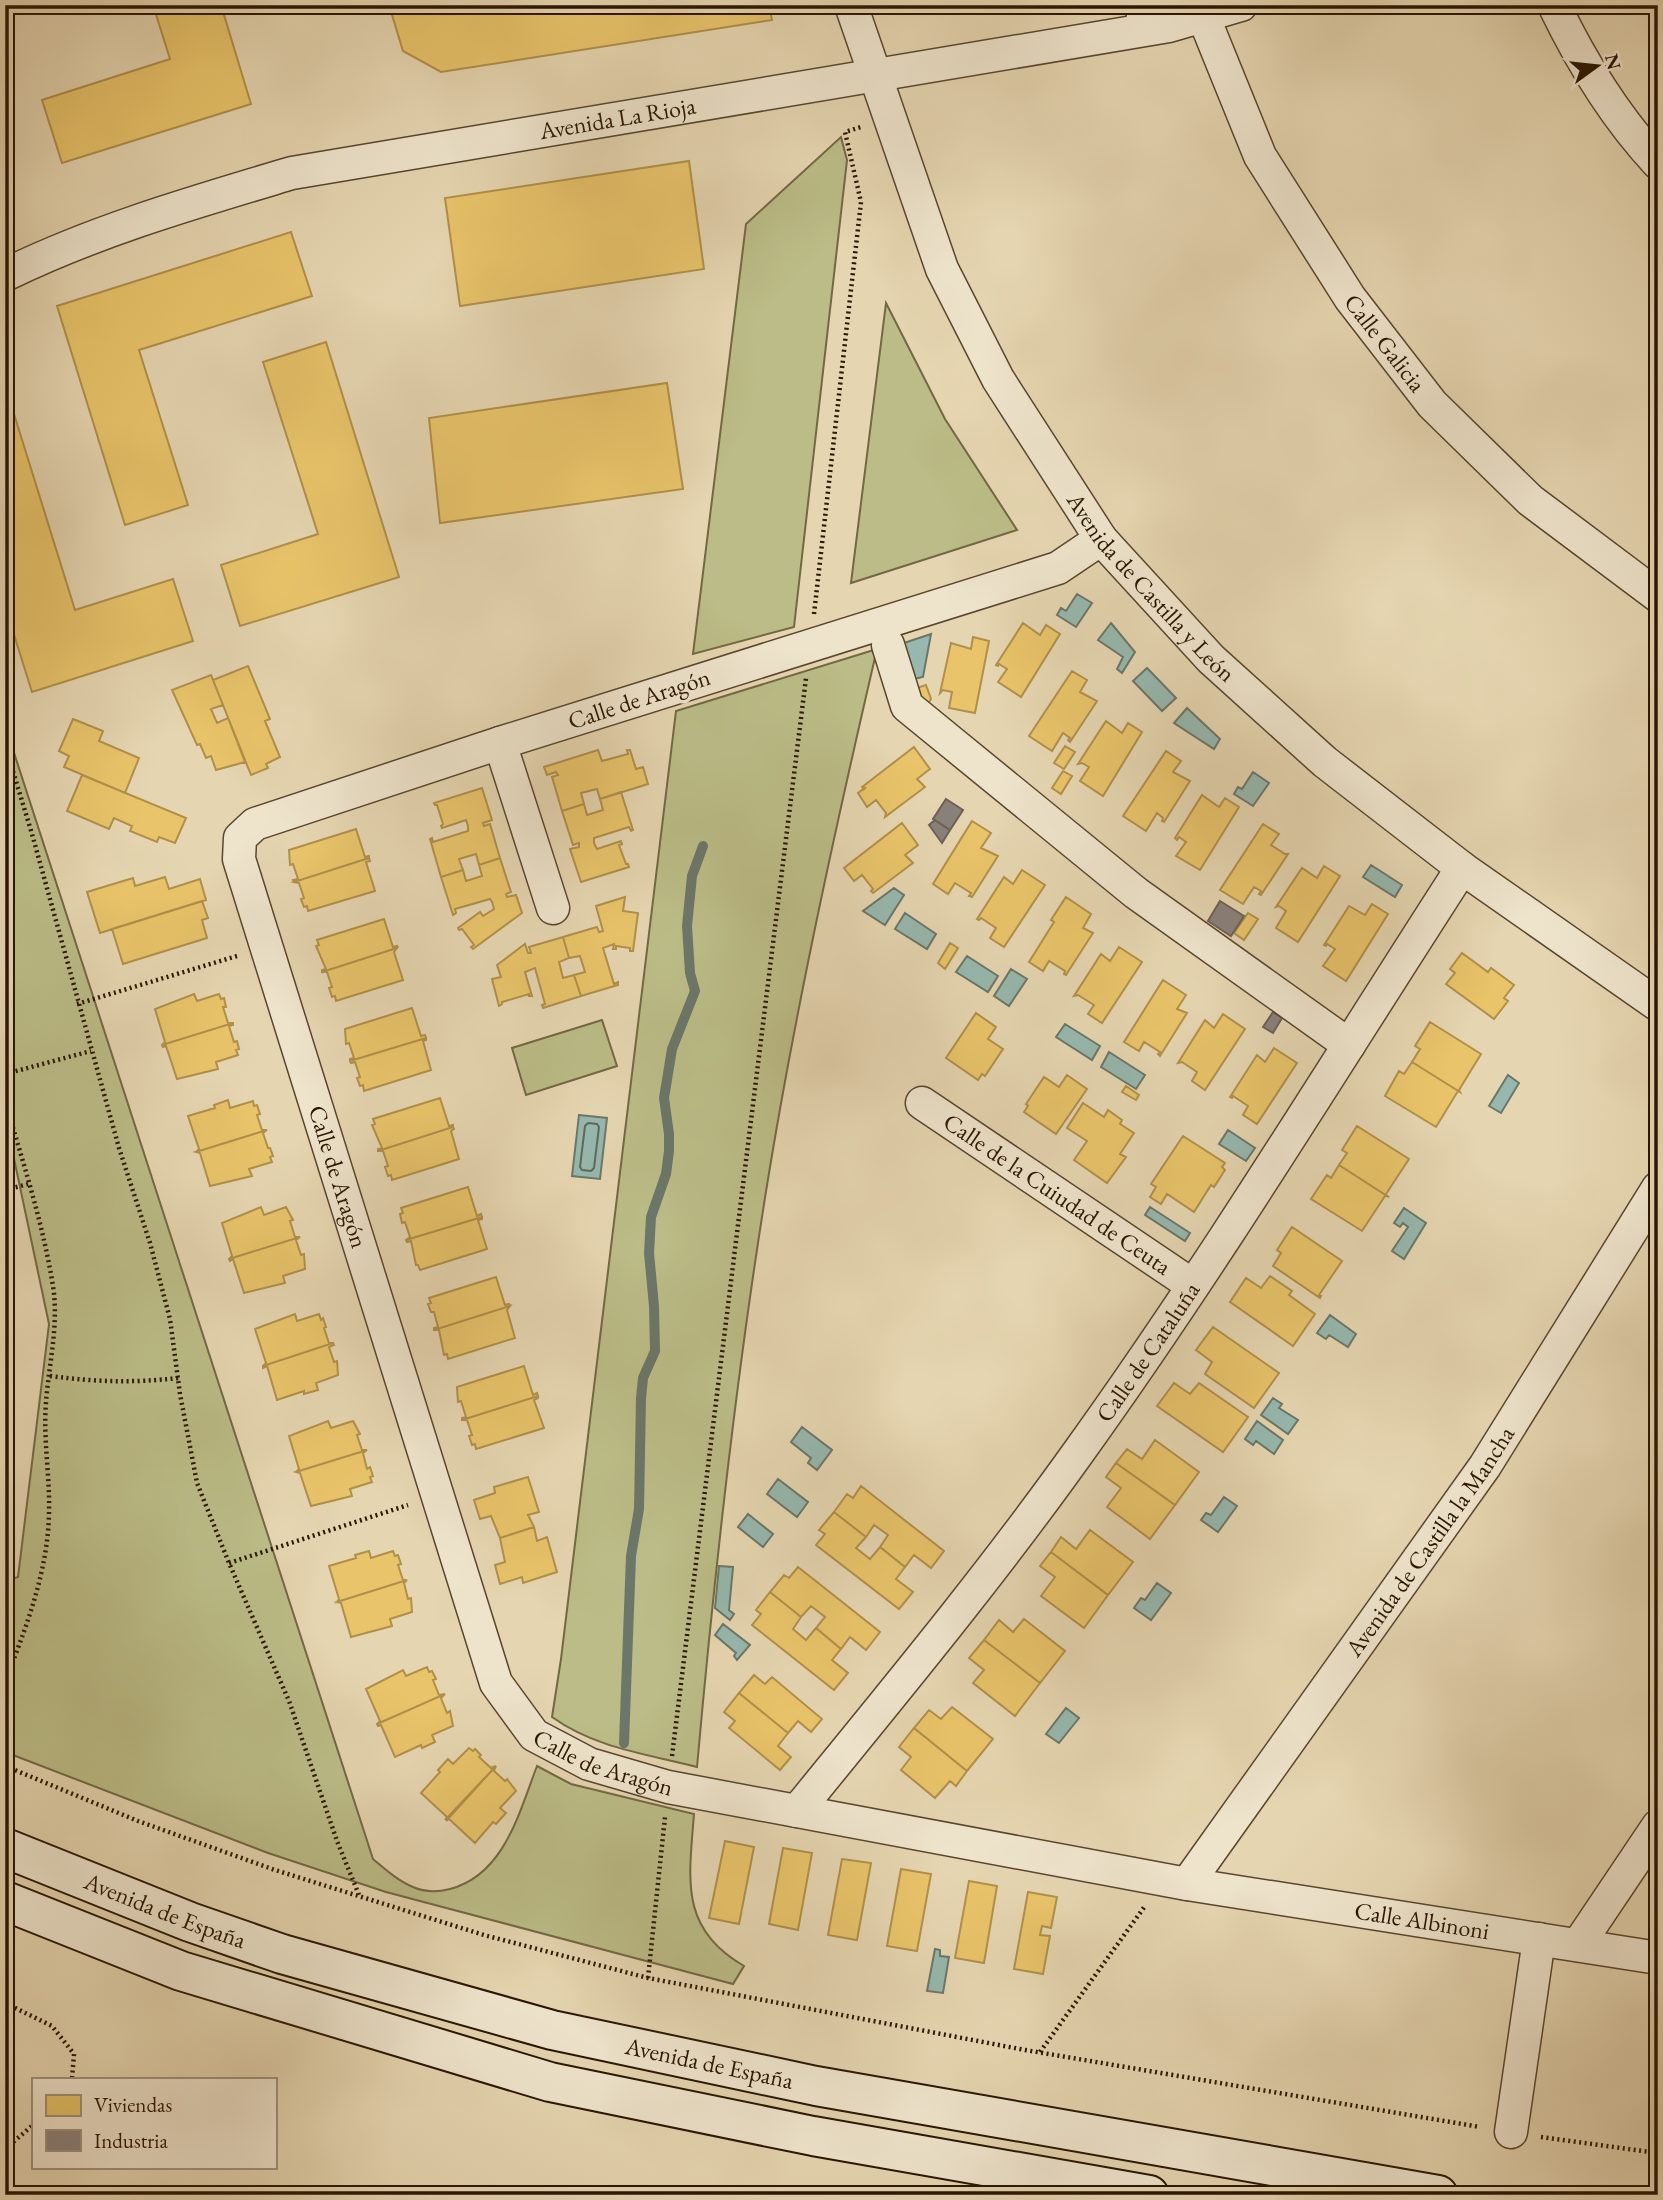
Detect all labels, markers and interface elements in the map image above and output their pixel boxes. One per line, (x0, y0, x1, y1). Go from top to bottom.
north arrow (1562, 32, 1632, 102)
text: N (1599, 51, 1627, 73)
street label: Avenida La Rioja (536, 90, 698, 146)
street label: Calle Galicia (1337, 287, 1433, 399)
street label: Avenida de Castilla y León (1060, 486, 1242, 689)
street label: Calle de Aragón (564, 661, 714, 736)
street label: Calle de Aragón (302, 1101, 375, 1252)
street label: Calle de la Cuiudad de Ceuta (938, 1106, 1178, 1282)
street label: Calle de Cataluña (1089, 1275, 1207, 1428)
street label: Avenida de Castilla la Mancha (1337, 1420, 1521, 1663)
street label: Calle de Aragón (528, 1721, 677, 1803)
street label: Avenida de España (79, 1865, 251, 1955)
street label: Calle Albinoni (1352, 1895, 1492, 1946)
street label: Avenida de España (622, 2030, 797, 2096)
legend (32, 2078, 276, 2168)
text: Viviendas (94, 2091, 172, 2118)
text: Industria (94, 2127, 168, 2154)

